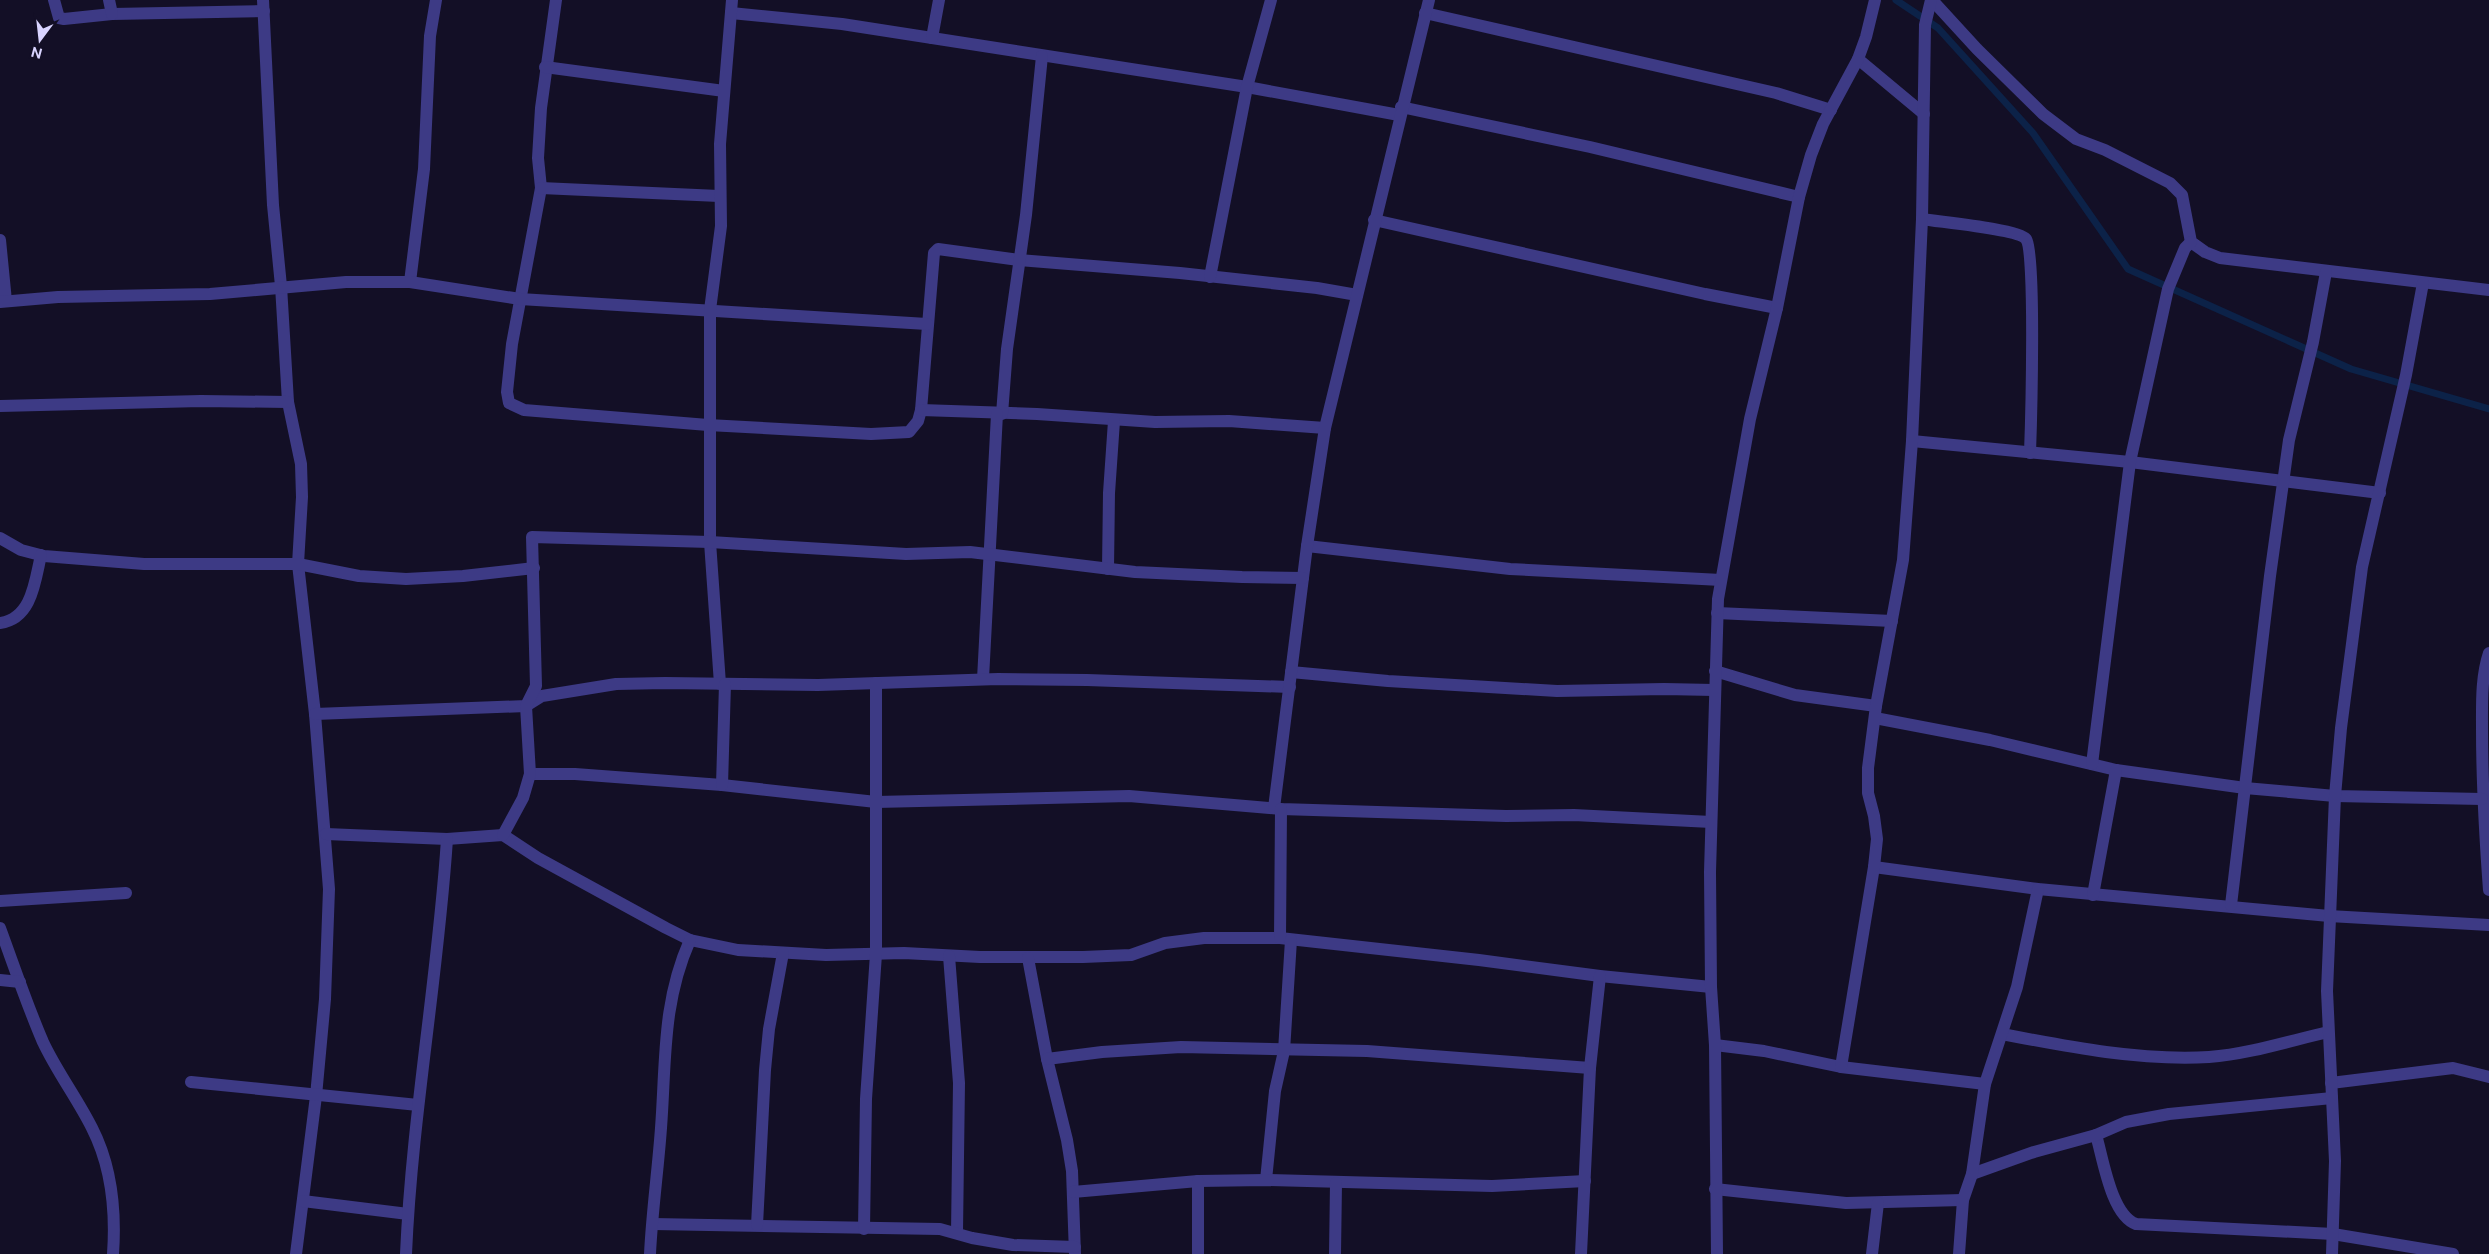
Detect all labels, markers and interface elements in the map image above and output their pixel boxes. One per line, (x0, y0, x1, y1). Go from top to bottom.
north arrow (15, 15, 65, 65)
text: N (29, 43, 44, 62)

